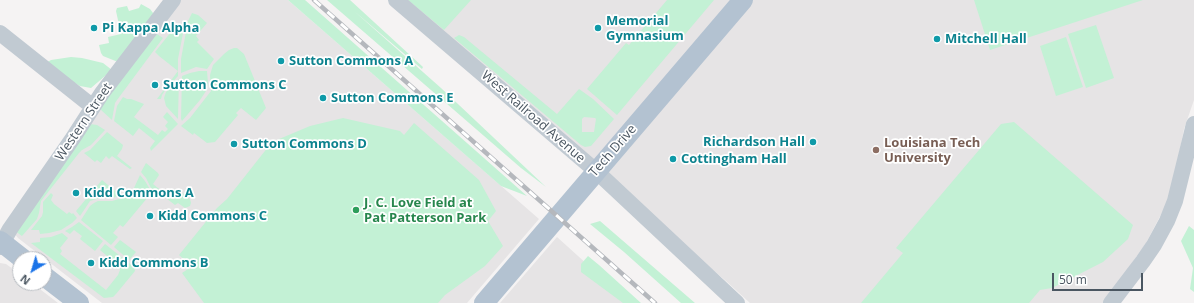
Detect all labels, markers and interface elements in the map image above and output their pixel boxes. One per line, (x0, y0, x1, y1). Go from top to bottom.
place label: Memorial Gymnasium (606, 13, 684, 44)
place label: Pi Kappa Alpha (102, 20, 199, 36)
marker: Pi Kappa Alpha (89, 23, 99, 33)
marker: Memorial Gymnasium (593, 23, 603, 33)
place label: Mitchell Hall (945, 31, 1027, 47)
marker: Mitchell Hall (932, 34, 942, 44)
place label: Sutton Commons A (289, 53, 413, 69)
marker: Sutton Commons A (276, 56, 286, 66)
street label: West Railroad Avenue (478, 68, 588, 166)
place label: Sutton Commons C (163, 77, 287, 93)
street label: Western Street (52, 80, 116, 164)
marker: Sutton Commons C (150, 80, 160, 90)
place label: Sutton Commons E (331, 90, 454, 106)
marker: Sutton Commons E (318, 93, 328, 103)
street label: Tech Drive (586, 122, 640, 180)
place label: Richardson Hall (703, 134, 805, 150)
place label: Louisiana Tech University (884, 135, 980, 166)
place label: Sutton Commons D (242, 136, 367, 152)
marker: Richardson Hall (808, 137, 818, 147)
marker: Sutton Commons D (229, 139, 239, 149)
marker: Louisiana Tech University (871, 145, 881, 155)
place label: Cottingham Hall (681, 151, 787, 167)
marker: Cottingham Hall (668, 154, 678, 164)
place label: Kidd Commons A (84, 185, 194, 201)
marker: Kidd Commons A (71, 188, 81, 198)
place label: J. C. Love Field at Pat Patterson Park (364, 195, 486, 226)
marker: J. C. Love Field at Pat Patterson Park (351, 205, 361, 215)
place label: Kidd Commons C (158, 208, 267, 224)
marker: Kidd Commons C (145, 211, 155, 221)
north arrow (12, 251, 52, 291)
place label: Kidd Commons B (99, 255, 208, 271)
marker: Kidd Commons B (86, 258, 96, 268)
scale bar (1054, 265, 1145, 291)
text: N (17, 271, 33, 289)
text: 50 m (1059, 271, 1087, 288)

